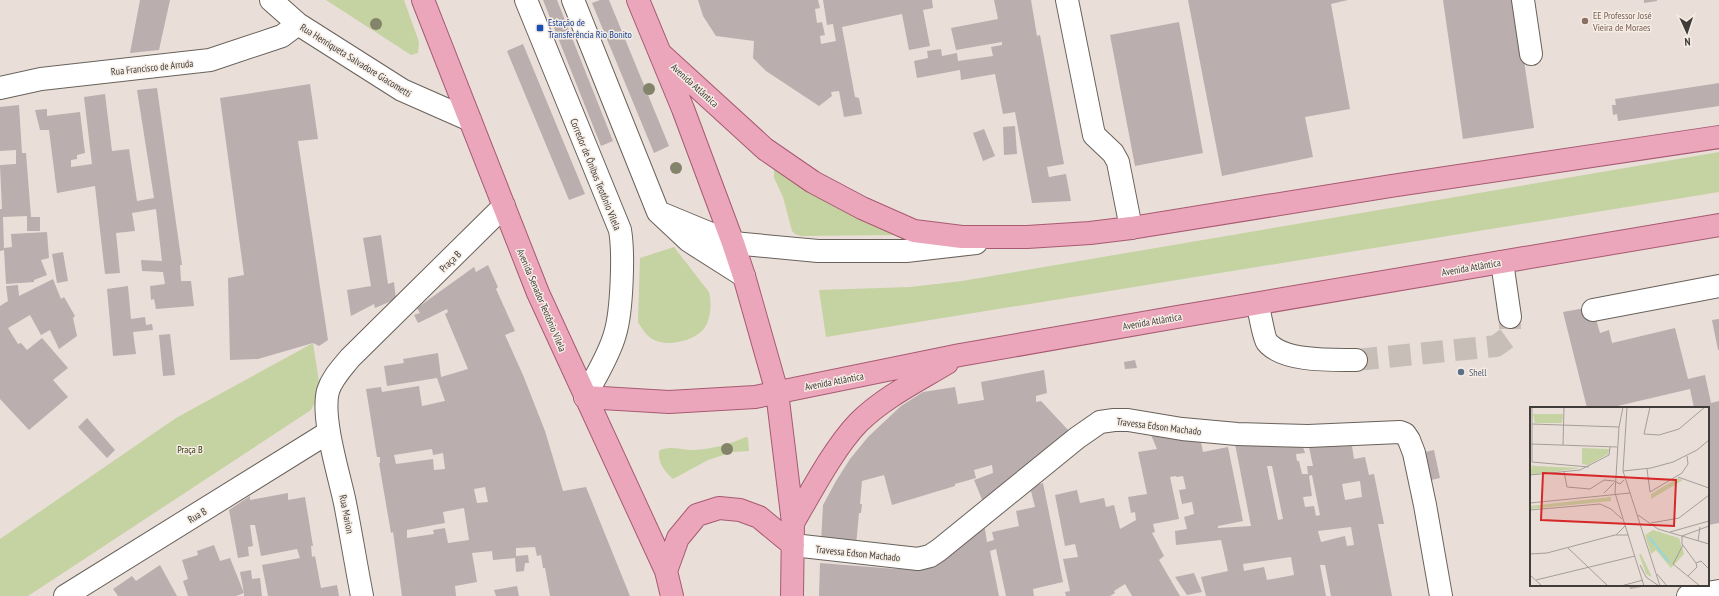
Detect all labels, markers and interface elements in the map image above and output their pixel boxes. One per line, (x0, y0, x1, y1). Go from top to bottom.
place label: EE Professor José Vieira de Moraes (1592, 9, 1652, 34)
north arrow (1667, 12, 1707, 52)
place label: Estação de Transferência Rio Bonito (548, 16, 632, 41)
marker: EE Professor José Vieira de Moraes (1580, 16, 1590, 26)
street label: Rua Henriqueta Salvadore Giacometti (298, 21, 414, 100)
marker: Estação de Transferência Rio Bonito (535, 23, 545, 33)
text: N (1684, 35, 1691, 49)
street label: Rua Francisco de Arruda (110, 57, 194, 78)
street label: Avenida Atlântica (668, 61, 721, 110)
street label: Corredor de Ônibus Teotônio Vilela (567, 116, 624, 232)
street label: Avenida Senador Teotônio Vilela (514, 247, 569, 354)
street label: Praça B (437, 248, 464, 275)
street label: Avenida Atlântica (1441, 256, 1502, 279)
street label: Avenida Atlântica (1122, 310, 1183, 333)
place label: Shell (1469, 366, 1487, 379)
marker: Shell (1456, 367, 1466, 377)
street label: Avenida Atlântica (804, 369, 865, 394)
inset map (1530, 407, 1709, 586)
street label: Travessa Edson Machado (1116, 415, 1202, 438)
park label: Praça B (177, 443, 203, 456)
street label: Rua Marion (336, 494, 357, 535)
street label: Rua B (185, 505, 209, 526)
street label: Travessa Edson Machado (815, 543, 901, 564)

